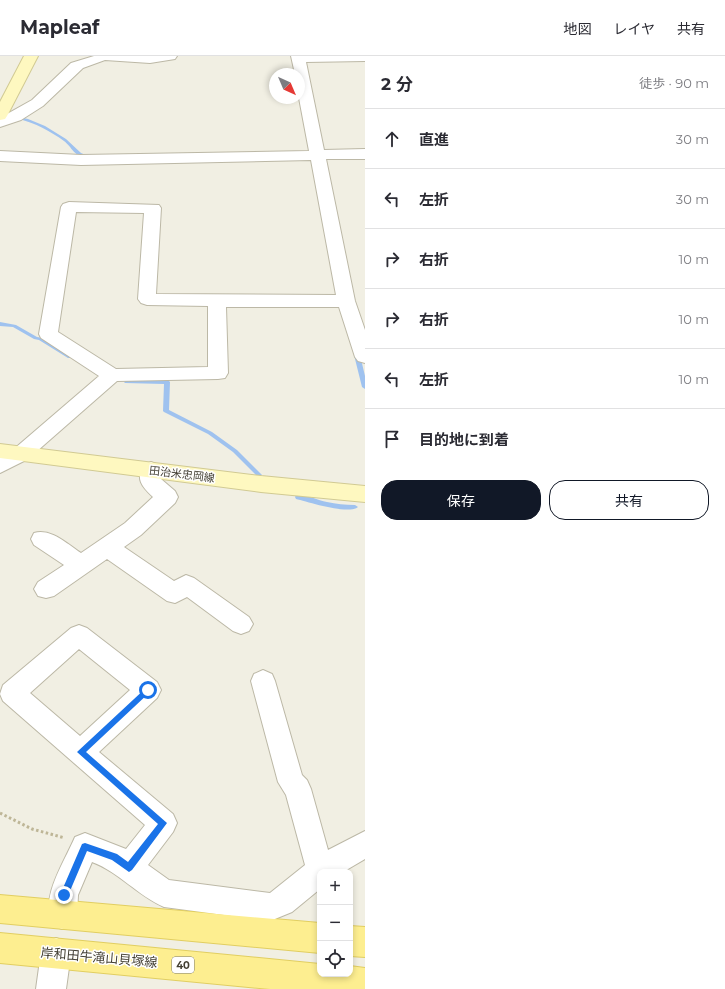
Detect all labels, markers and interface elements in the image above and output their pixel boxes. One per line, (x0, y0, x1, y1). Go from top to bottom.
text: Mapleaf (20, 16, 99, 39)
text: 地図 (563, 20, 591, 38)
text: レイヤ (613, 20, 655, 38)
text: 共有 (677, 20, 705, 38)
north arrow (269, 68, 305, 104)
text: 2 分 (381, 74, 413, 94)
text: 徒歩 · 90 m (639, 75, 709, 91)
icon: ahead (381, 128, 403, 150)
text: 直進 (419, 130, 449, 149)
text: 30 m (676, 131, 709, 147)
icon: left (381, 188, 403, 210)
text: 左折 (419, 190, 449, 209)
text: 30 m (676, 191, 709, 207)
icon: right (381, 248, 403, 270)
text: 右折 (419, 250, 449, 269)
text: 10 m (679, 251, 709, 267)
icon: right (381, 308, 403, 330)
text: 右折 (419, 310, 449, 329)
text: 10 m (679, 311, 709, 327)
icon: left (381, 368, 403, 390)
text: 左折 (419, 370, 449, 389)
text: 10 m (679, 371, 709, 387)
icon: arrive (381, 428, 403, 450)
text: 目的地に到着 (419, 430, 509, 449)
street label: 田治米忠岡線 (148, 463, 216, 485)
button: 保存 (381, 480, 541, 520)
button: 共有 (549, 480, 709, 520)
route start (139, 681, 157, 699)
map controls (317, 869, 353, 977)
button: + (317, 869, 353, 905)
route end (55, 886, 73, 904)
button: − (317, 905, 353, 941)
button: locate (317, 941, 353, 977)
street label: 岸和田牛滝山貝塚線 (40, 944, 158, 970)
road number: 40 (172, 957, 194, 973)

